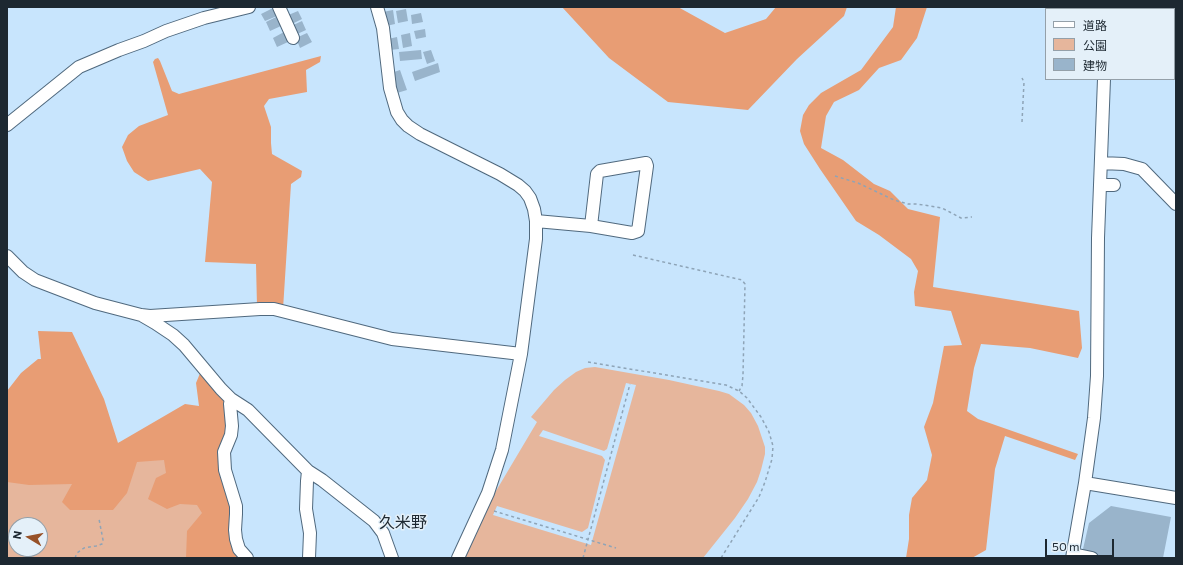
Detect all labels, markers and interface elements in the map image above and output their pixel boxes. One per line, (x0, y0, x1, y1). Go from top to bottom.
legend (1045, 8, 1175, 80)
text: 道路 (1083, 18, 1107, 32)
text: 公園 (1083, 38, 1107, 52)
text: 建物 (1083, 58, 1107, 72)
district label: 久米野 (379, 513, 427, 533)
north arrow (8, 517, 48, 557)
text: N (10, 530, 24, 540)
scale bar (1047, 531, 1116, 557)
text: 50 m (1052, 539, 1080, 553)

